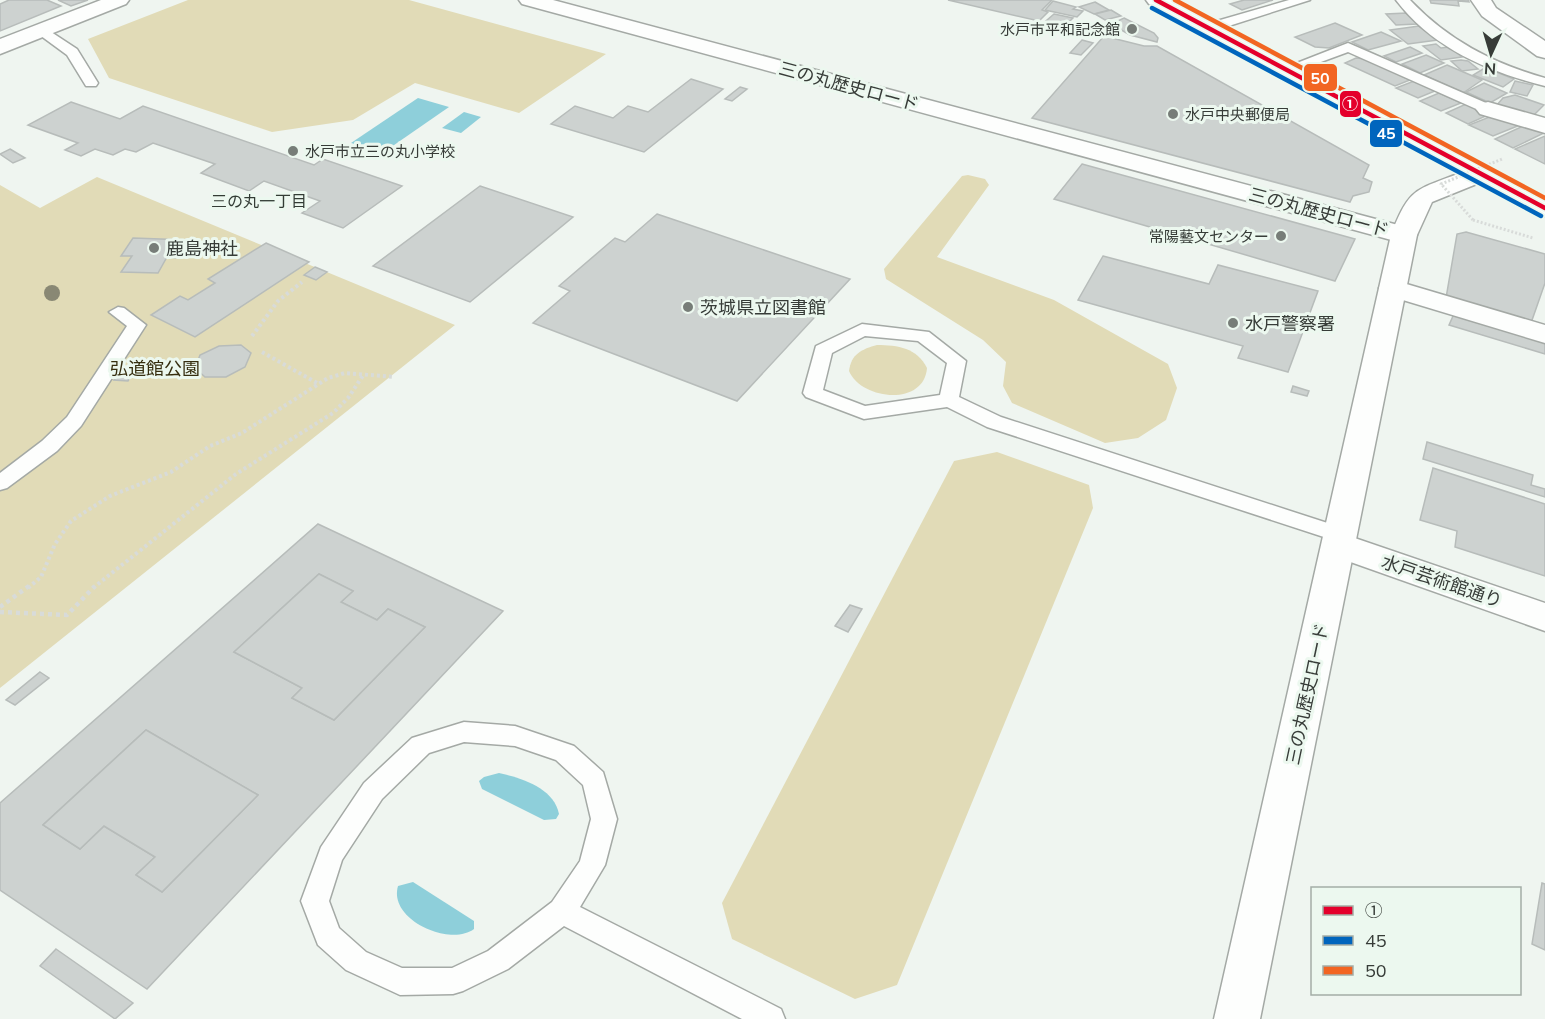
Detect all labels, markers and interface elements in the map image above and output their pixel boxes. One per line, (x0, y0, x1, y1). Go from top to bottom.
place label: 水戸市平和記念館 (1000, 20, 1120, 39)
marker: 水戸市平和記念館 (1125, 22, 1139, 36)
north arrow (1461, 24, 1521, 84)
street label: 三の丸歴史ロード (776, 56, 922, 116)
text: N (1483, 59, 1497, 79)
line badge: 50 (1303, 63, 1338, 92)
text: 50 (1310, 68, 1330, 88)
line badge: ① (1339, 90, 1362, 118)
text: ① (1342, 94, 1358, 114)
place label: 水戸中央郵便局 (1185, 105, 1290, 124)
marker: 水戸中央郵便局 (1166, 107, 1180, 121)
line badge: 45 (1369, 119, 1403, 148)
text: 45 (1376, 123, 1396, 143)
place label: 水戸市立三の丸小学校 (305, 142, 455, 161)
marker: 水戸市立三の丸小学校 (286, 144, 300, 158)
street label: 三の丸歴史ロード (1246, 182, 1392, 242)
district label: 三の丸一丁目 (211, 191, 307, 211)
place label: 常陽藝文センター (1149, 227, 1269, 246)
marker: 常陽藝文センター (1274, 229, 1288, 243)
place label: 鹿島神社 (166, 237, 238, 260)
marker: 鹿島神社 (147, 241, 161, 255)
place label: 茨城県立図書館 (700, 296, 826, 319)
marker: 茨城県立図書館 (681, 300, 695, 314)
place label: 水戸警察署 (1245, 312, 1335, 335)
marker: 水戸警察署 (1226, 316, 1240, 330)
park label: 弘道館公園 (110, 357, 200, 380)
street label: 水戸芸術館通り (1379, 550, 1505, 612)
street label: 三の丸歴史ロード (1281, 621, 1333, 767)
legend (1311, 887, 1521, 995)
text: ① (1365, 899, 1383, 922)
text: 45 (1365, 929, 1387, 952)
text: 50 (1365, 959, 1387, 982)

